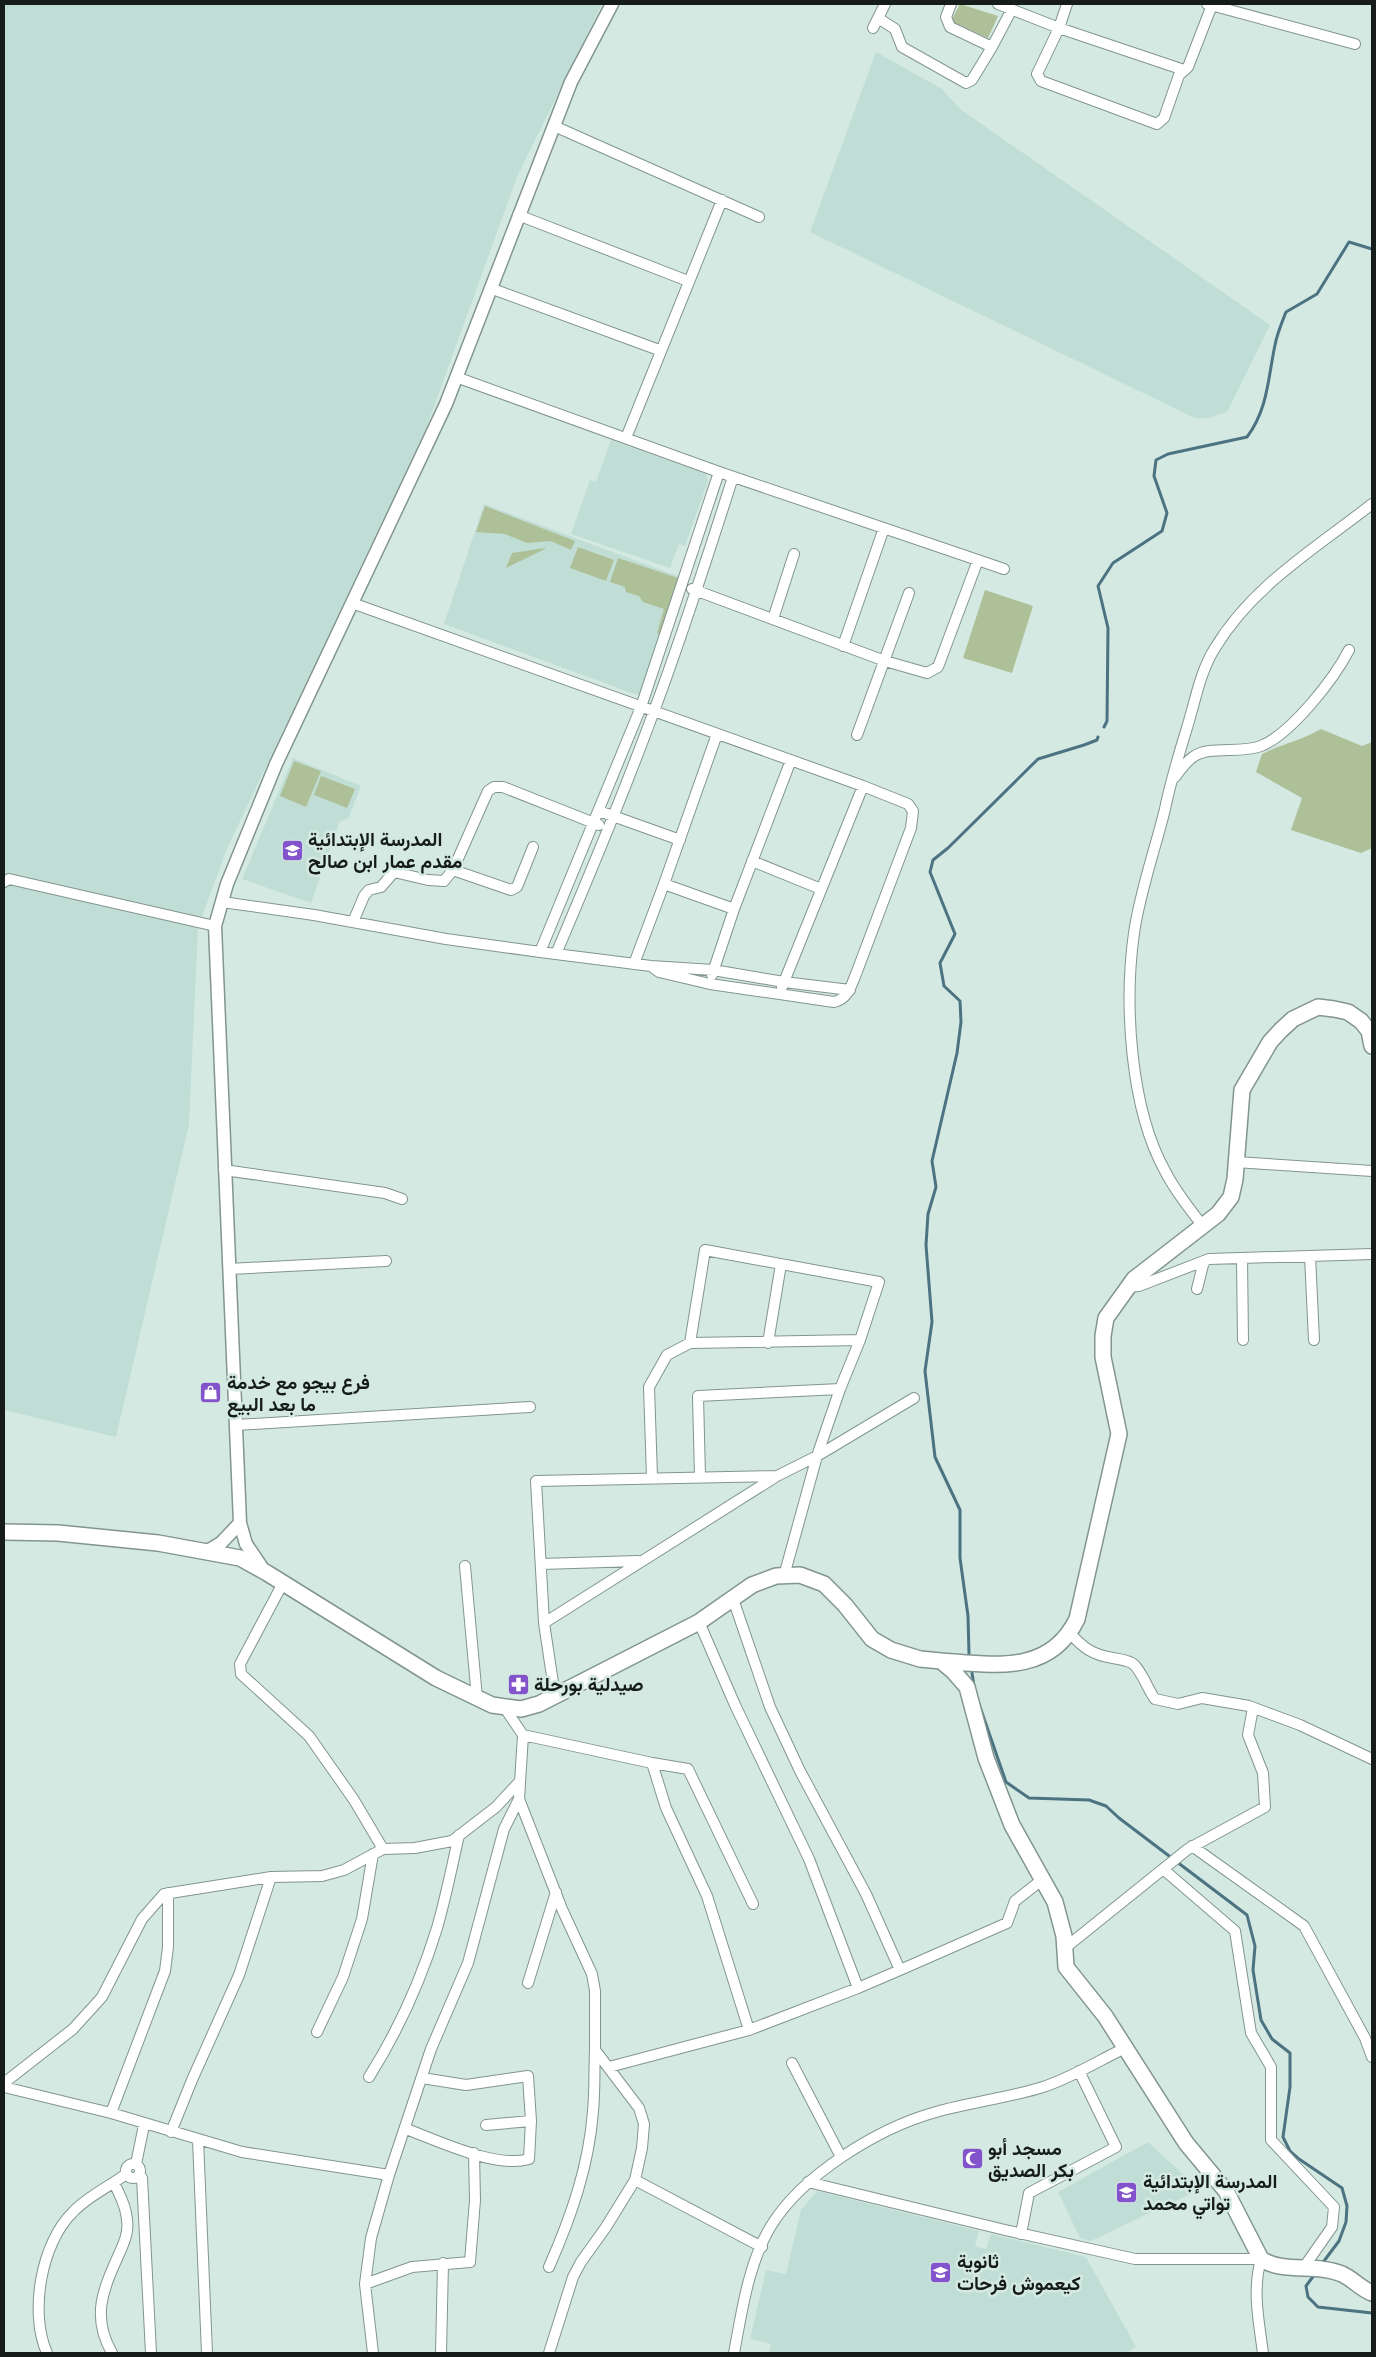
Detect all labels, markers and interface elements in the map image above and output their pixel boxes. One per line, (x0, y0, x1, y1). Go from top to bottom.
place label: المدرسة الإبتدائية مقدم عمار ابن صالح (308, 827, 462, 875)
school or university icon: المدرسة الإبتدائية مقدم عمار ابن صالح (280, 838, 304, 862)
place label: فرع بيجو مع خدمة ما بعد البيع (227, 1370, 370, 1418)
shop icon: فرع بيجو مع خدمة ما بعد البيع (199, 1381, 223, 1405)
pharmacy icon: صيدلية بورحلة (506, 1672, 530, 1696)
place label: صيدلية بورحلة (534, 1672, 644, 1697)
place label: مسجد أبو بكر الصديق (988, 2136, 1074, 2183)
mosque icon: مسجد أبو بكر الصديق (960, 2147, 984, 2171)
place label: المدرسة الإبتدائية تواتي محمد (1143, 2169, 1277, 2220)
school or university icon: المدرسة الإبتدائية تواتي محمد (1115, 2180, 1139, 2204)
place label: ثانوية كيعموش فرحات (957, 2249, 1081, 2296)
school or university icon: ثانوية كيعموش فرحات (929, 2260, 953, 2284)

